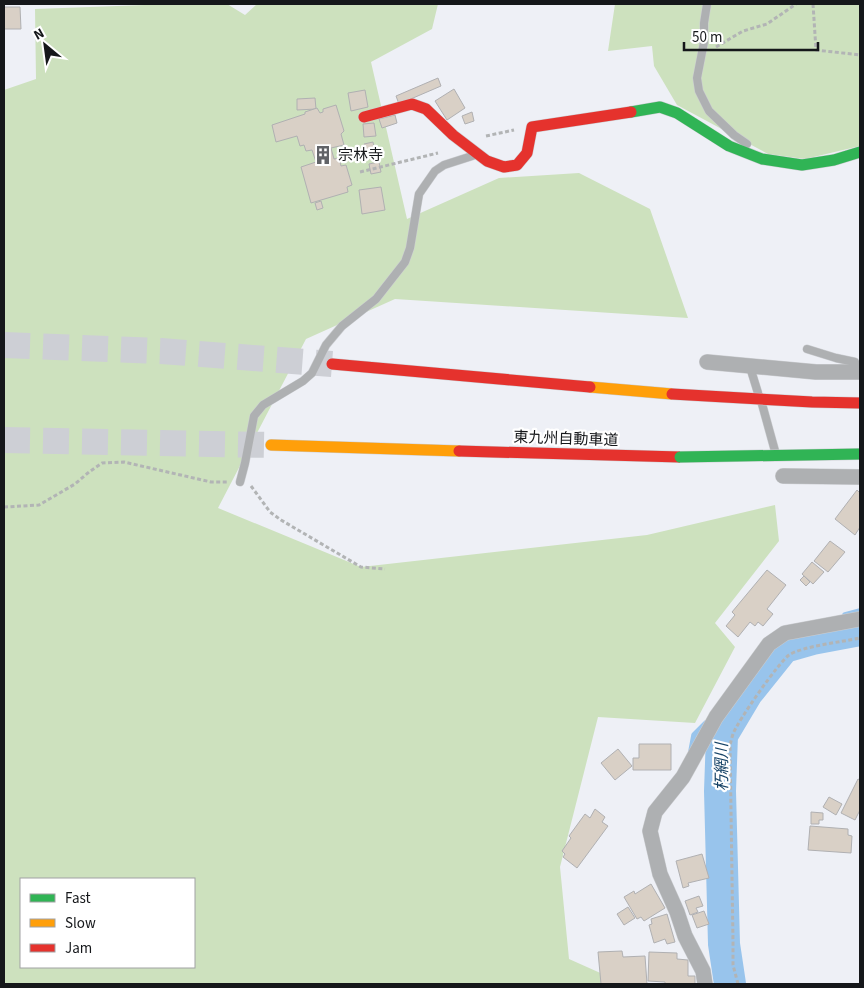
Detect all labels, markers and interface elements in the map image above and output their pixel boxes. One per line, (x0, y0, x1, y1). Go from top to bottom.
north arrow (20, 20, 70, 70)
scale bar (684, 20, 818, 52)
text: N (30, 24, 48, 46)
text: 50 m (692, 27, 722, 48)
building icon: 宗林寺 (312, 144, 334, 166)
place label: 宗林寺 (338, 145, 383, 166)
street label: 東九州自動車道 (513, 427, 619, 451)
water label: 朽網川 (711, 741, 733, 791)
legend (20, 878, 195, 968)
text: Fast (65, 888, 91, 909)
text: Slow (65, 913, 96, 934)
text: Jam (65, 938, 92, 959)

